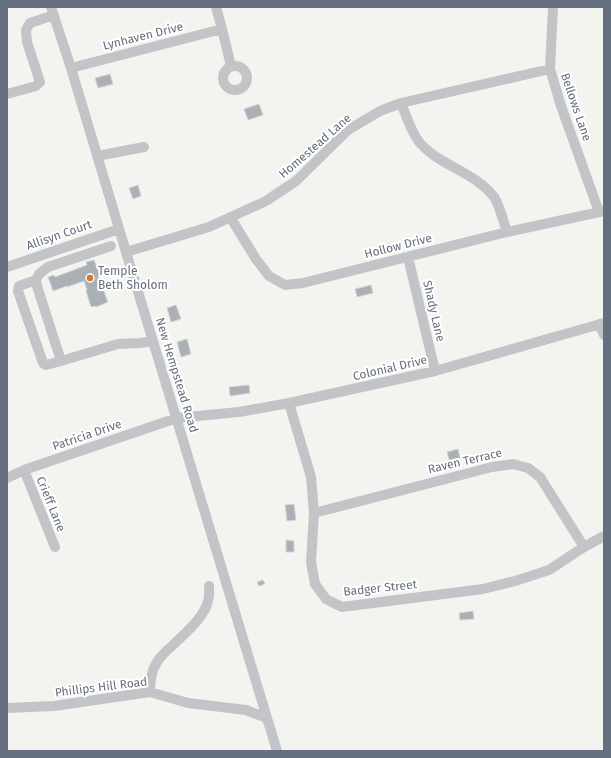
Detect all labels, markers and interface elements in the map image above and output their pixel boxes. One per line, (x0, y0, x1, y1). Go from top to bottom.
street label: Lynhaven Drive (101, 19, 185, 53)
street label: Bellows Lane (558, 71, 594, 143)
street label: Homestead Lane (276, 111, 354, 181)
street label: Allisyn Court (24, 217, 94, 253)
street label: Hollow Drive (363, 231, 433, 261)
place label: Temple Beth Sholom (98, 264, 168, 292)
marker: Temple Beth Sholom (85, 273, 95, 283)
street label: Shady Lane (420, 279, 448, 343)
street label: New Hempstead Road (153, 316, 201, 434)
street label: Colonial Drive (352, 353, 428, 383)
street label: Patricia Drive (51, 417, 123, 453)
street label: Raven Terrace (427, 446, 503, 476)
street label: Crieff Lane (34, 474, 68, 534)
street label: Badger Street (342, 577, 418, 599)
street label: Phillips Hill Road (54, 674, 148, 700)

